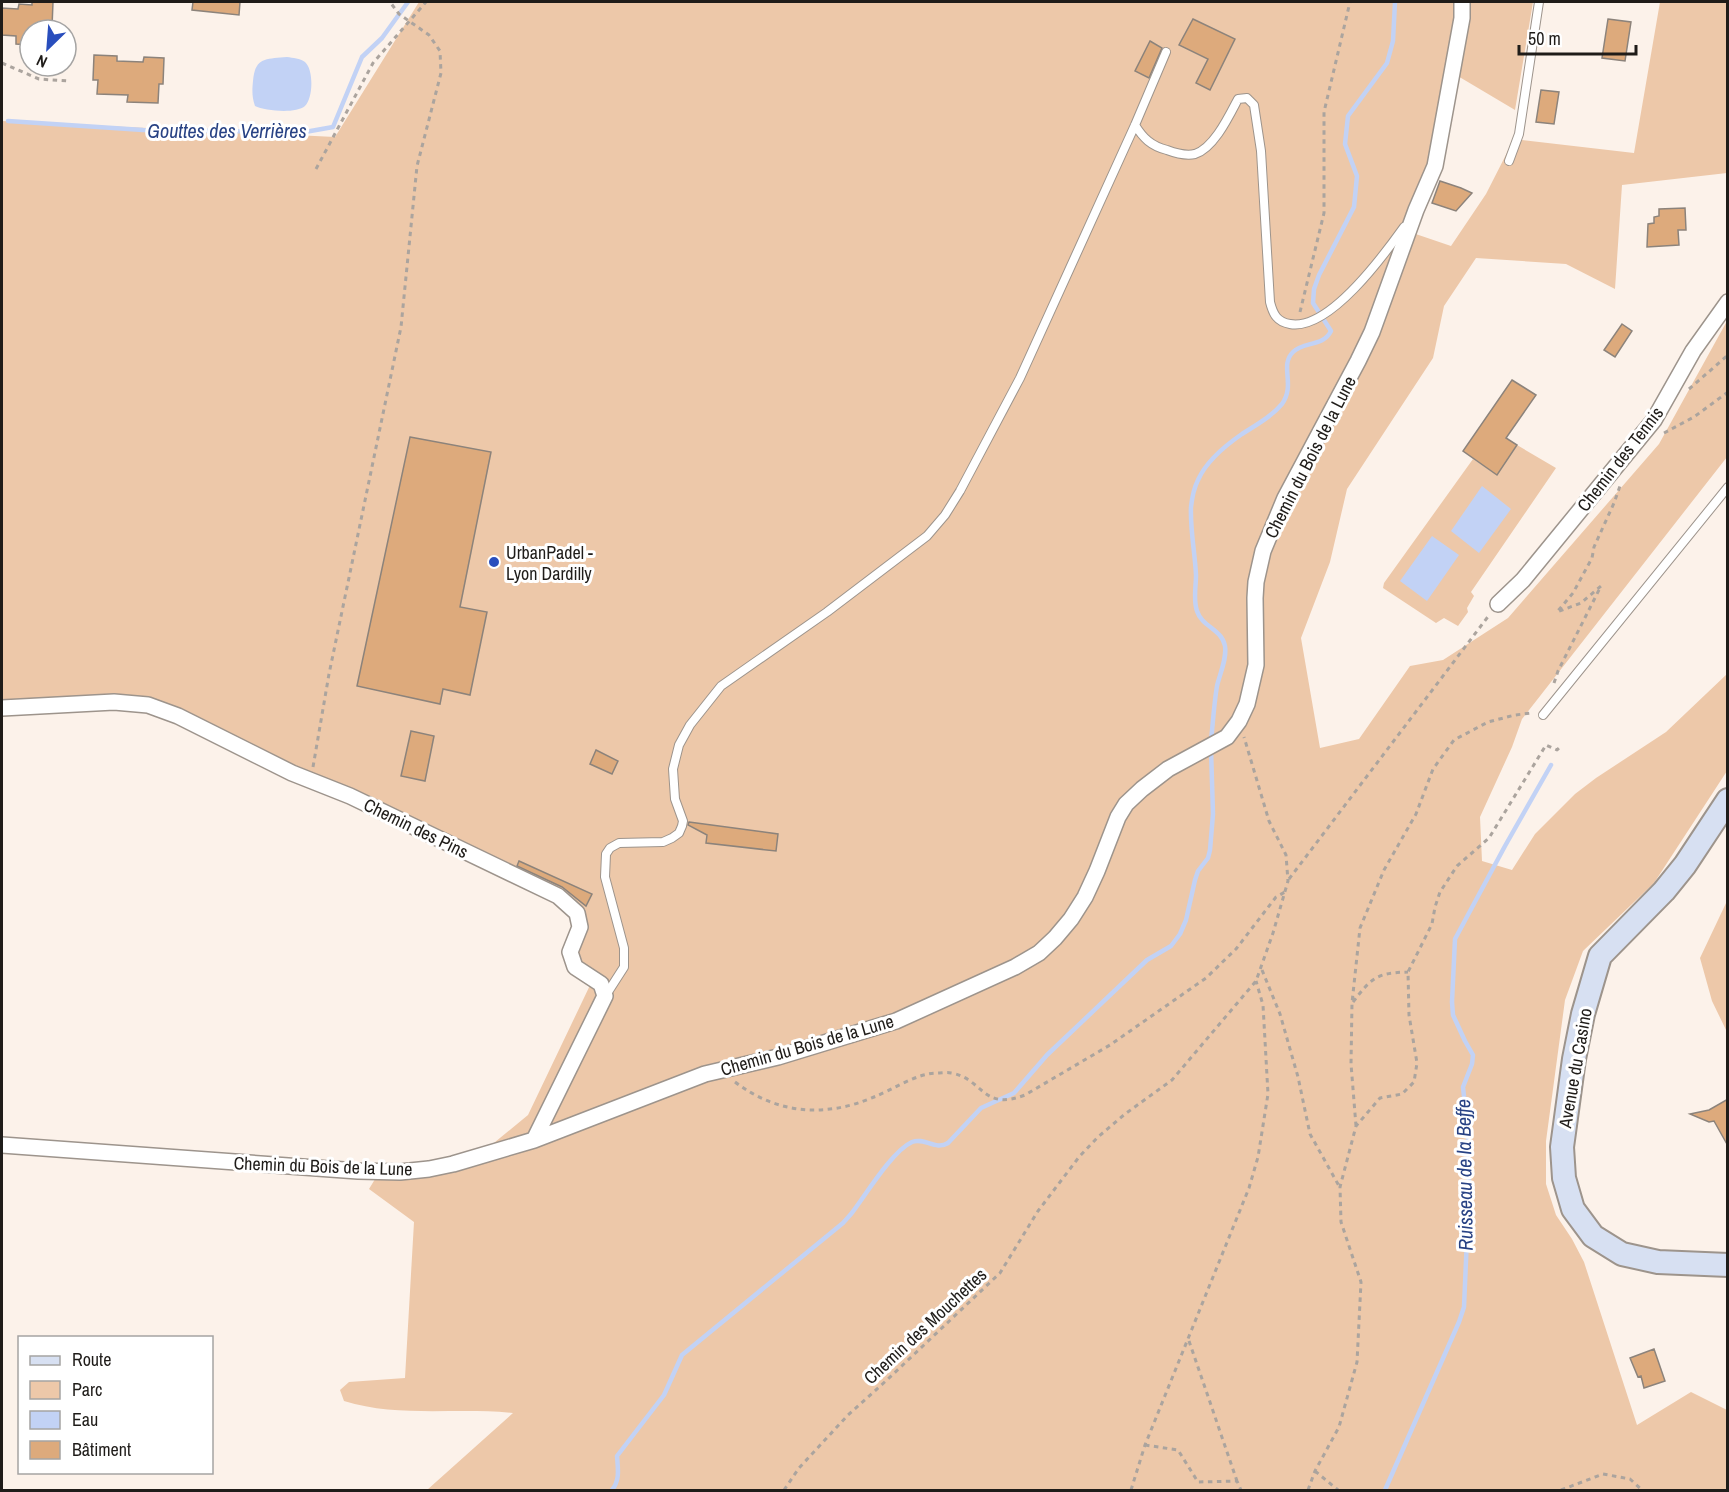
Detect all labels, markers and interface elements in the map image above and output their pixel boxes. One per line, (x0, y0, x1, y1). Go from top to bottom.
north arrow (18, 18, 78, 78)
scale bar (1519, 18, 1636, 56)
text: 50 m (1528, 26, 1561, 51)
text: N (33, 50, 51, 74)
water label: Gouttes des Verrières (147, 117, 307, 144)
street label: Chemin du Bois de la Lune (1258, 372, 1362, 542)
street label: Chemin des Tennis (1571, 401, 1669, 517)
place label: UrbanPadel - Lyon Dardilly (506, 540, 593, 586)
marker: UrbanPadel - Lyon Dardilly (487, 555, 501, 569)
street label: Chemin des Pins (360, 792, 472, 864)
street label: Avenue du Casino (1552, 1006, 1598, 1131)
street label: Chemin du Bois de la Lune (718, 1008, 896, 1082)
water label: Ruisseau de la Beffe (1449, 1099, 1479, 1251)
street label: Chemin du Bois de la Lune (233, 1150, 413, 1182)
street label: Chemin des Mouchettes (858, 1262, 992, 1390)
legend (18, 1336, 213, 1474)
text: Route (72, 1347, 111, 1372)
text: Parc (72, 1377, 102, 1402)
text: Eau (72, 1407, 98, 1432)
text: Bâtiment (72, 1437, 131, 1462)

